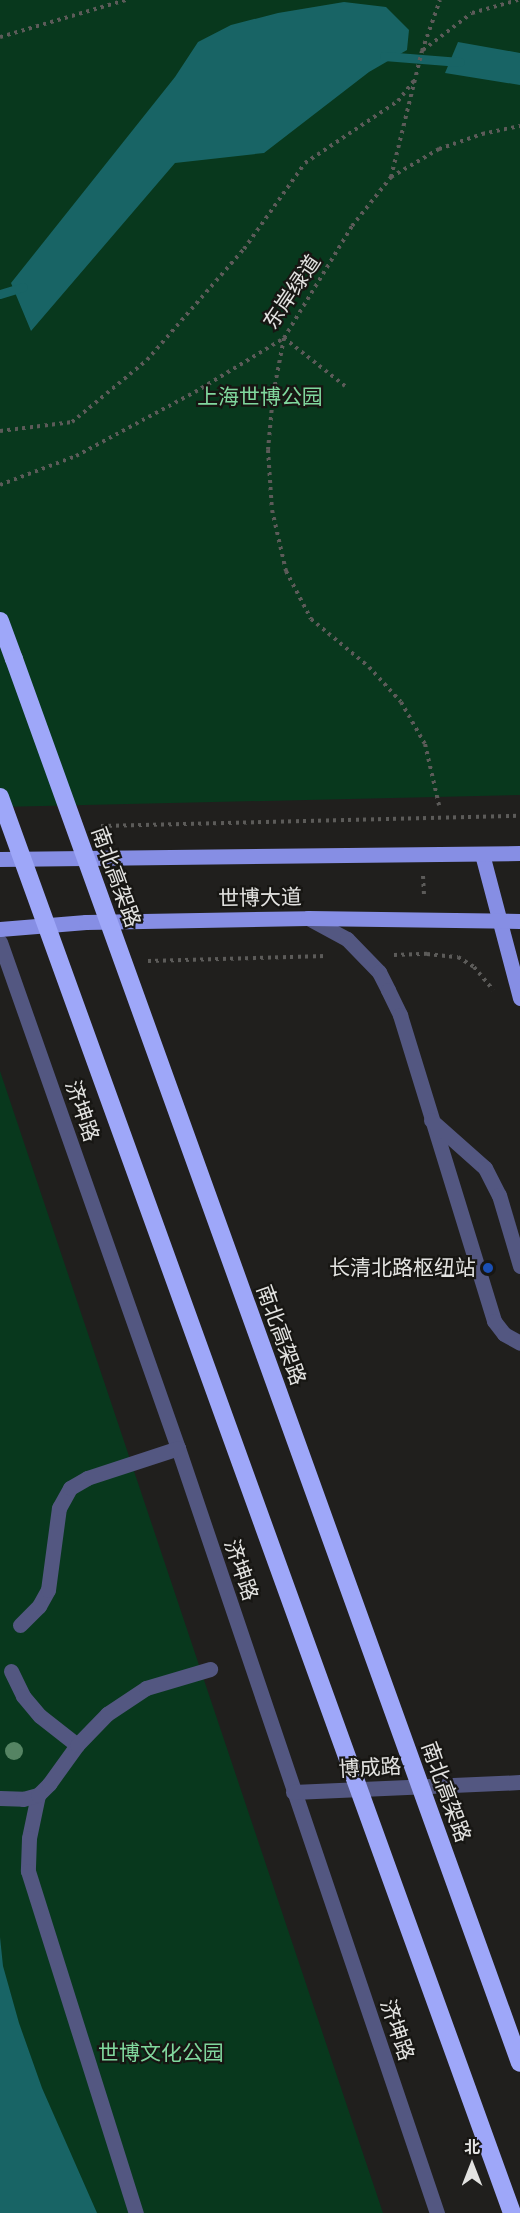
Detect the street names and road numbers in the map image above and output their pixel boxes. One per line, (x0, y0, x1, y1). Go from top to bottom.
street label: 东岸绿道 (258, 250, 326, 334)
street label: 南北高架路 (86, 823, 146, 931)
street label: 世博大道 (218, 885, 302, 911)
street label: 济坤路 (60, 1077, 104, 1145)
street label: 南北高架路 (251, 1281, 311, 1389)
street label: 济坤路 (219, 1536, 263, 1604)
street label: 南北高架路 (416, 1738, 476, 1846)
street label: 博成路 (338, 1754, 402, 1782)
street label: 济坤路 (375, 1996, 419, 2064)

